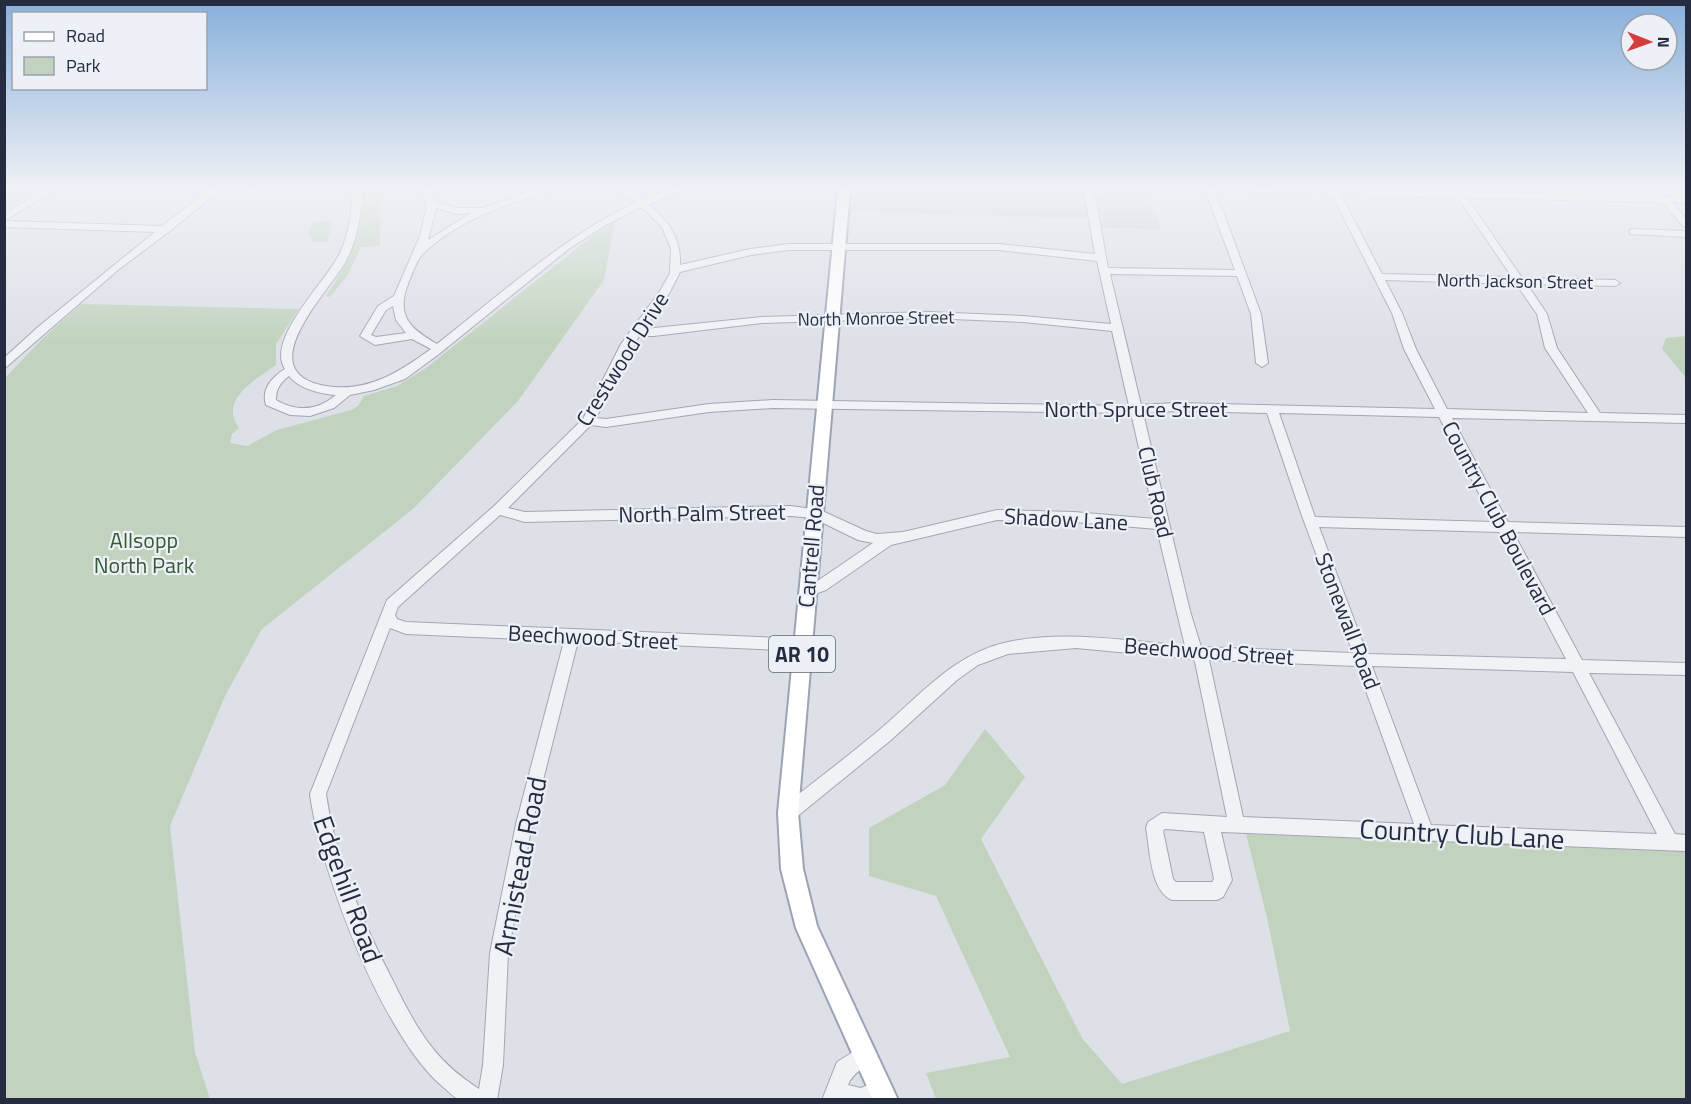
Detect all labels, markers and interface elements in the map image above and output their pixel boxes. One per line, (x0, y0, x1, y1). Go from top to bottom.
legend (12, 12, 207, 90)
north arrow (1619, 12, 1679, 72)
text: Road (66, 22, 105, 49)
text: N (1652, 37, 1676, 48)
text: Park (66, 52, 101, 79)
street label: North Jackson Street (1437, 266, 1594, 296)
street label: Crestwood Drive (567, 285, 677, 433)
street label: North Monroe Street (797, 303, 955, 333)
street label: North Spruce Street (1044, 392, 1228, 426)
street label: Country Club Boulevard (1433, 415, 1565, 621)
street label: Club Road (1129, 443, 1183, 541)
street label: Cantrell Road (789, 483, 833, 609)
street label: North Palm Street (618, 495, 786, 531)
street label: Shadow Lane (1003, 499, 1129, 539)
park label: Allsopp North Park (94, 523, 195, 582)
street label: Stonewall Road (1306, 548, 1390, 694)
street label: Beechwood Street (507, 616, 679, 658)
street label: Beechwood Street (1123, 628, 1295, 674)
road number: AR 10 (769, 636, 835, 672)
street label: Armistead Road (482, 773, 556, 959)
street label: Country Club Lane (1358, 807, 1566, 859)
street label: Edgehill Road (303, 810, 395, 968)

